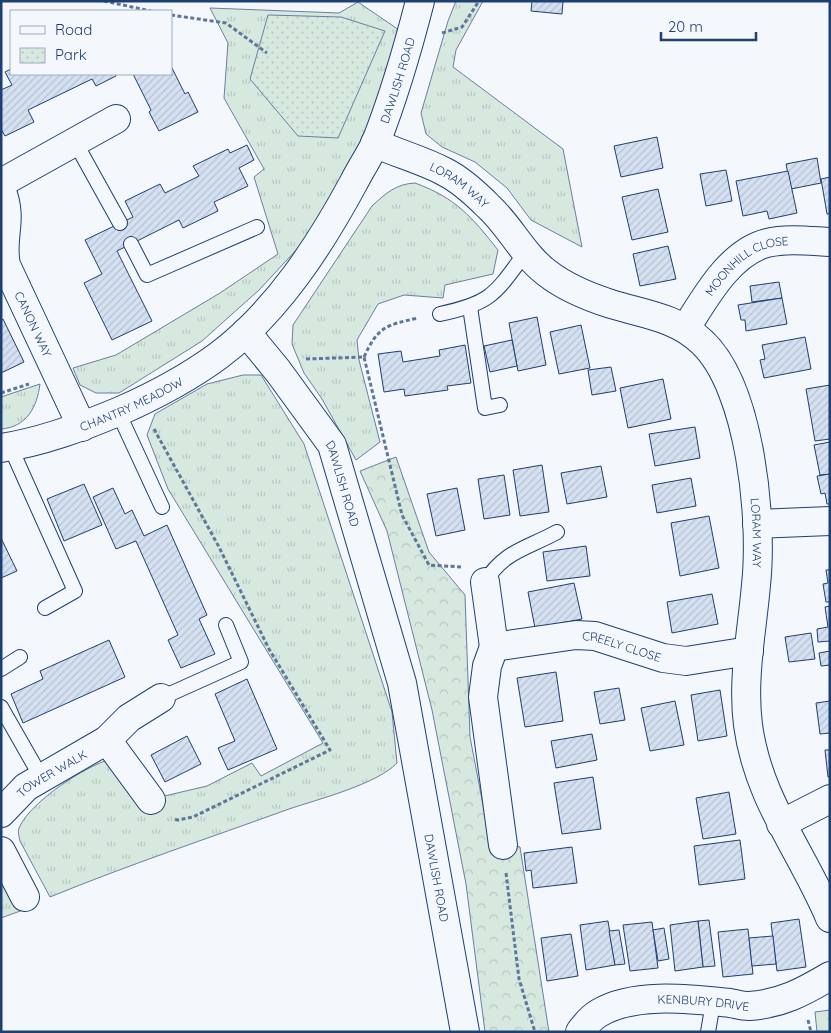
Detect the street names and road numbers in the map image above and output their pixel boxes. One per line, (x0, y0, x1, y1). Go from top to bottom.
street label: DAWLISH ROAD (376, 35, 418, 125)
street label: LORAM WAY (428, 158, 493, 211)
street label: MOONHILL CLOSE (701, 233, 789, 298)
street label: CANON WAY (12, 289, 56, 359)
street label: CHANTRY MEADOW (77, 373, 186, 434)
street label: DAWLISH ROAD (323, 437, 363, 529)
street label: LORAM WAY (748, 497, 765, 568)
street label: CREELY CLOSE (582, 628, 663, 665)
street label: TOWER WALK (13, 746, 89, 800)
street label: DAWLISH ROAD (422, 832, 453, 923)
street label: KENBURY DRIVE (657, 991, 750, 1014)

